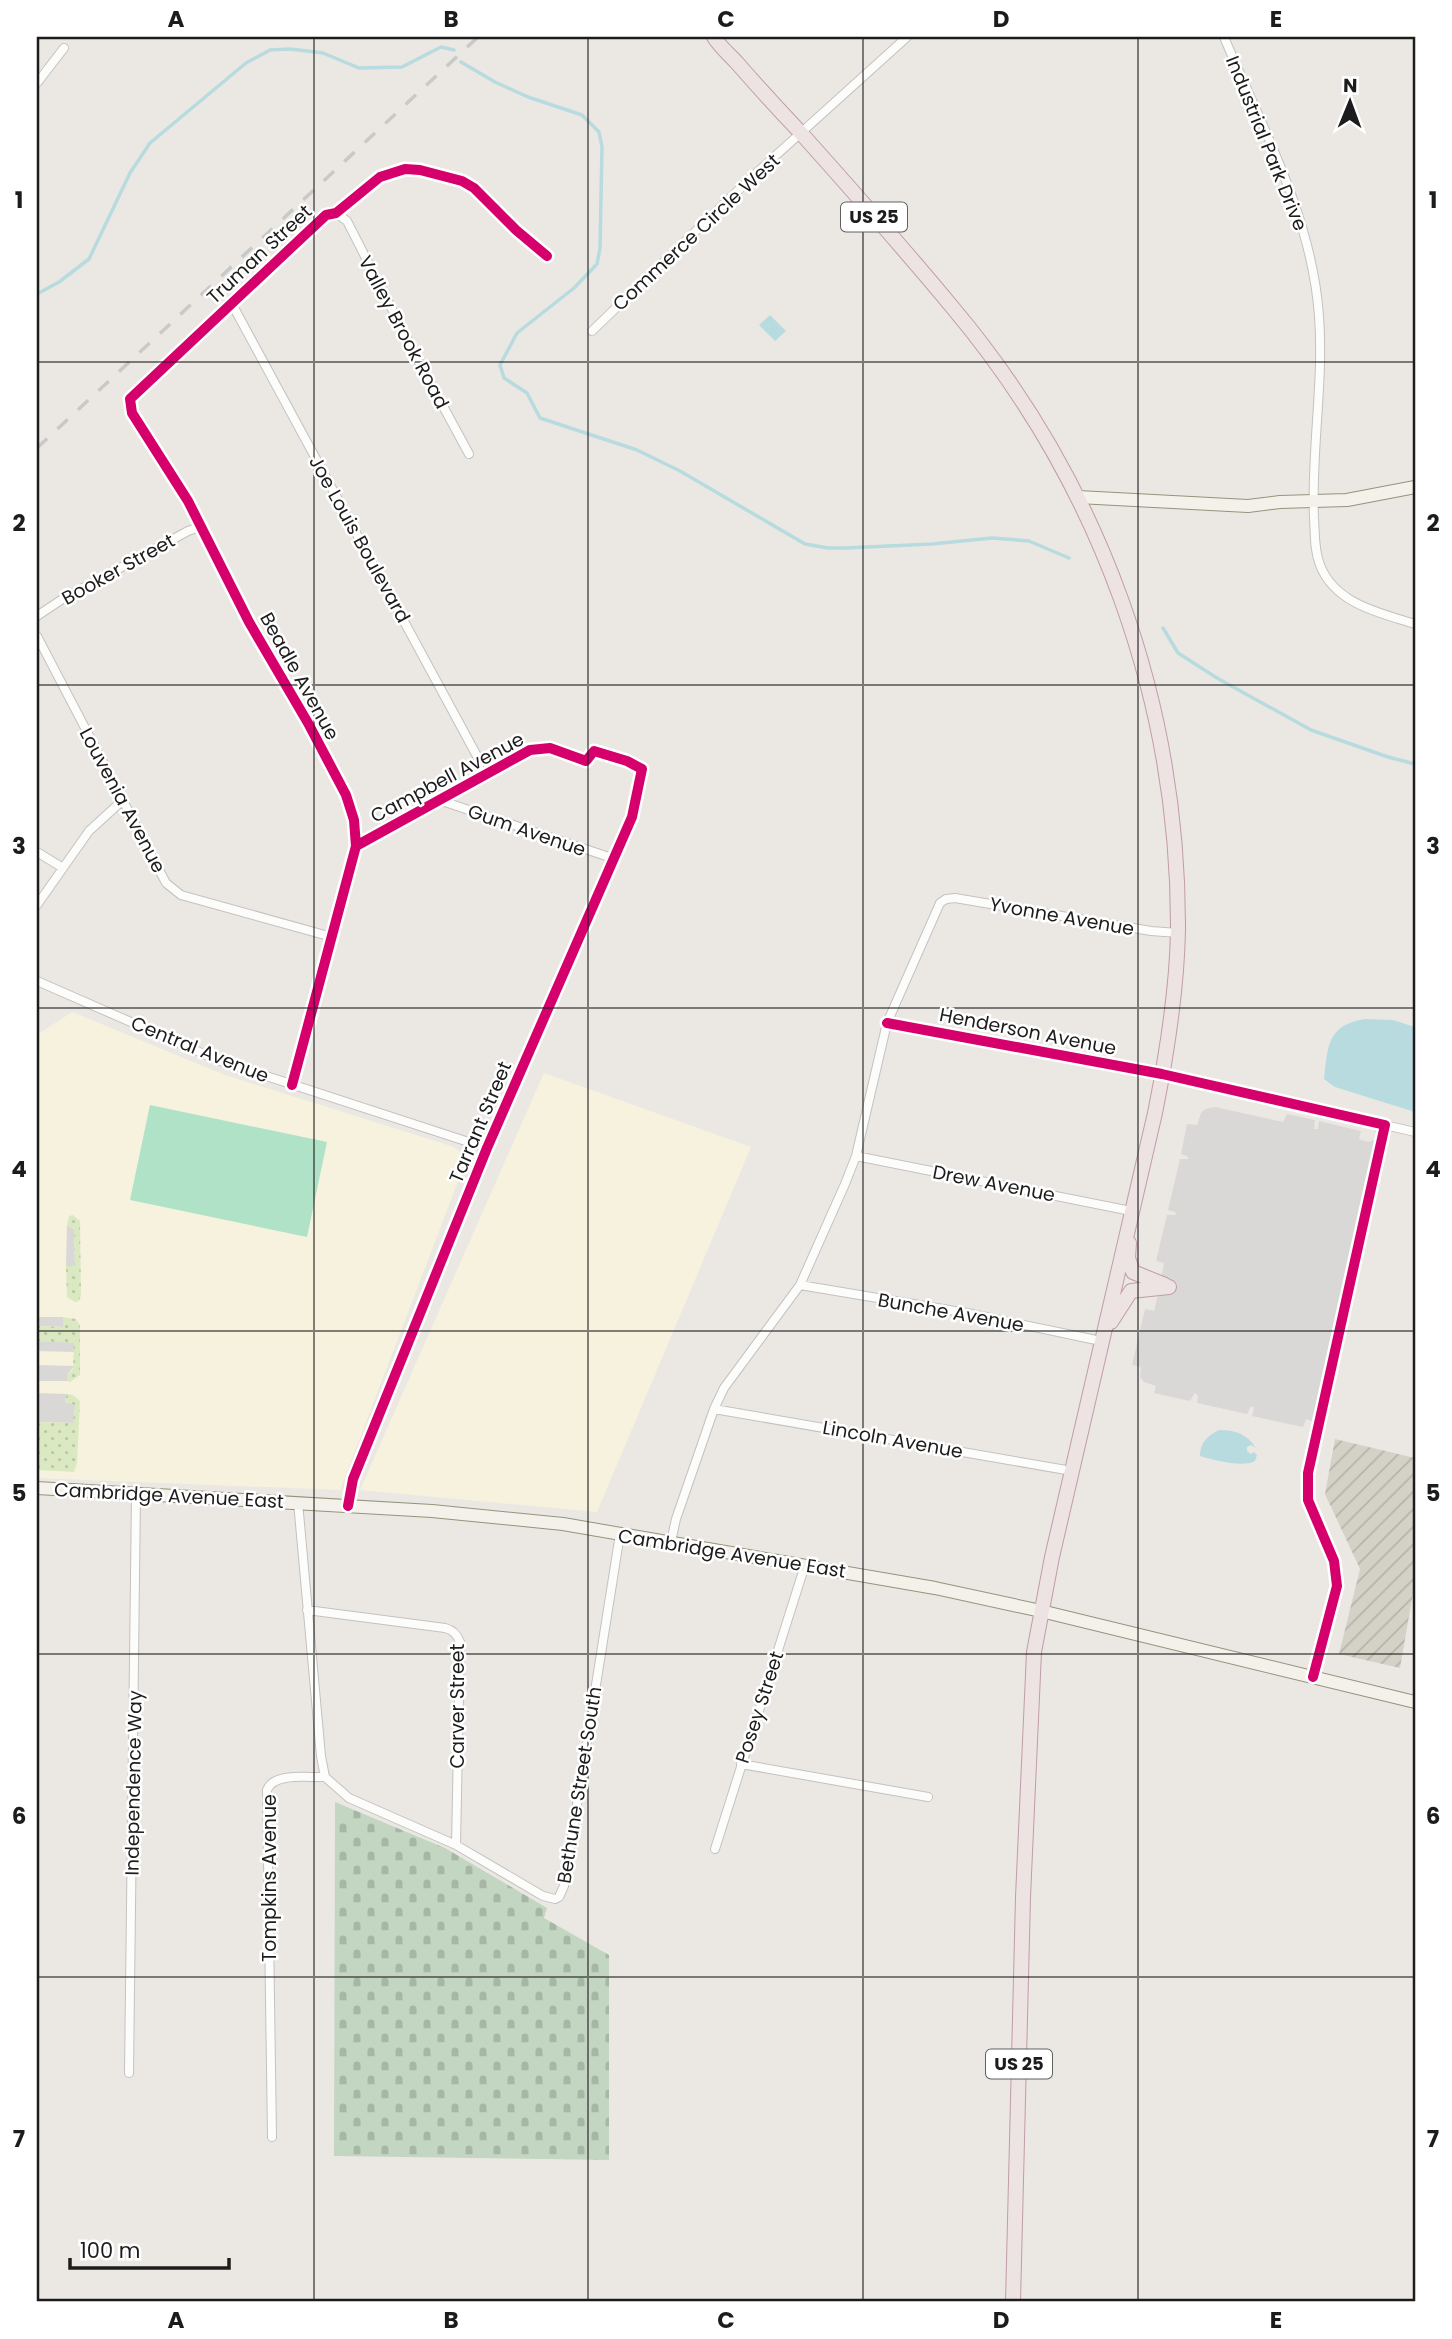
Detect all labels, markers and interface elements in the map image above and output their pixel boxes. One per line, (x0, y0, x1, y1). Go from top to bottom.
text: A (168, 3, 185, 35)
text: B (443, 3, 459, 35)
text: C (717, 3, 735, 35)
text: D (993, 3, 1009, 35)
text: E (1270, 3, 1282, 35)
street label: Industrial Park Drive (1219, 52, 1314, 235)
north arrow (1316, 66, 1386, 136)
text: N (1343, 72, 1358, 99)
street label: Commerce Circle West (607, 147, 786, 317)
text: 1 (15, 184, 23, 216)
text: 1 (1429, 184, 1437, 216)
street label: Truman Street (201, 198, 318, 310)
road number: US 25 (841, 202, 907, 232)
street label: Valley Brook Road (352, 251, 455, 414)
street label: Joe Louis Boulevard (302, 451, 417, 628)
text: 2 (12, 507, 26, 539)
text: 2 (1426, 507, 1440, 539)
street label: Booker Street (57, 527, 180, 612)
street label: Beadle Avenue (253, 608, 346, 745)
street label: Louvenia Avenue (73, 723, 172, 878)
street label: Campbell Avenue (366, 726, 529, 829)
street label: Gum Avenue (464, 798, 589, 863)
text: 3 (12, 830, 26, 862)
text: 3 (1426, 830, 1440, 862)
street label: Yvonne Avenue (987, 890, 1136, 943)
street label: Henderson Avenue (937, 1001, 1119, 1062)
street label: Central Avenue (127, 1009, 273, 1089)
street label: Tarrant Street (443, 1057, 518, 1187)
text: 4 (11, 1153, 27, 1185)
text: 4 (1425, 1153, 1441, 1185)
street label: Drew Avenue (930, 1158, 1057, 1209)
street label: Bunche Avenue (876, 1286, 1026, 1339)
street label: Lincoln Avenue (821, 1414, 965, 1465)
street label: Cambridge Avenue East (53, 1476, 285, 1515)
text: 5 (12, 1477, 26, 1509)
text: 5 (1426, 1477, 1440, 1509)
street label: Cambridge Avenue East (616, 1522, 848, 1585)
street label: Carver Street (444, 1644, 471, 1768)
street label: Posey Street (729, 1648, 790, 1767)
street label: Bethune Street South (551, 1685, 608, 1885)
street label: Independence Way (118, 1690, 149, 1876)
street label: Tompkins Avenue (256, 1794, 283, 1962)
text: 6 (12, 1800, 26, 1832)
text: 6 (1426, 1800, 1440, 1832)
road number: US 25 (986, 2050, 1052, 2078)
text: 7 (13, 2123, 25, 2155)
text: 7 (1427, 2123, 1439, 2155)
scale bar (70, 2227, 229, 2271)
text: 100 m (80, 2236, 140, 2265)
text: A (168, 2304, 185, 2336)
text: B (443, 2304, 459, 2336)
text: C (717, 2304, 735, 2336)
text: D (993, 2304, 1009, 2336)
text: E (1270, 2304, 1282, 2336)

